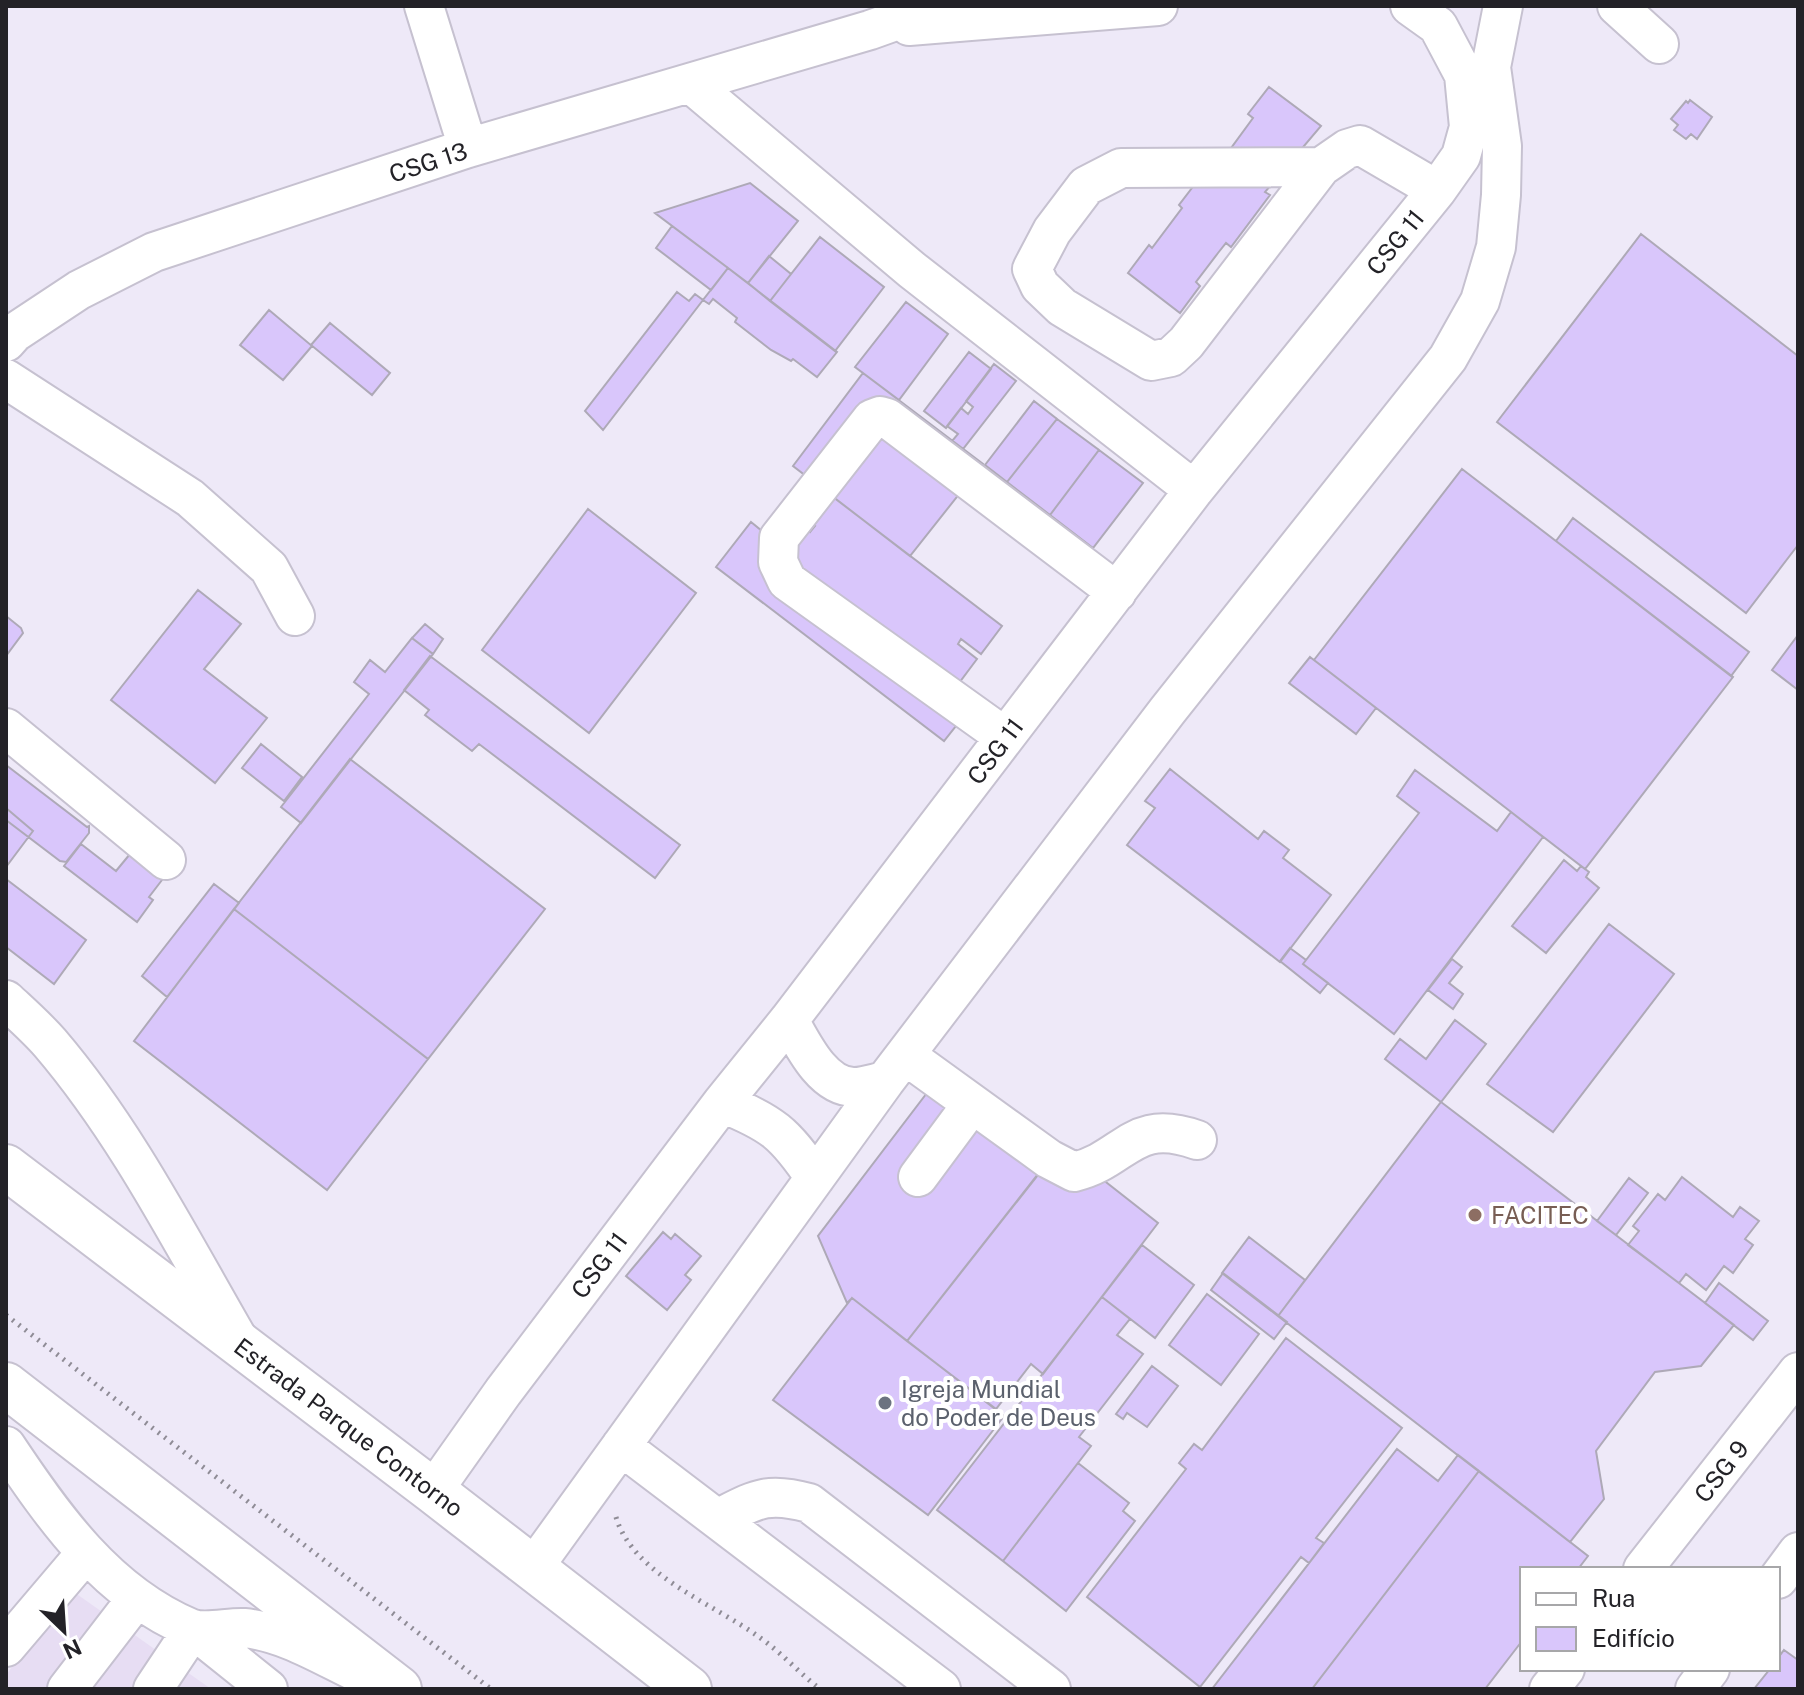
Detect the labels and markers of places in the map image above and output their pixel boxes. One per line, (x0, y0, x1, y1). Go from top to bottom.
place label: FACITEC (1491, 1201, 1589, 1229)
marker: FACITEC (1466, 1206, 1484, 1224)
place label: Igreja Mundial do Poder de Deus (901, 1375, 1096, 1431)
marker: Igreja Mundial do Poder de Deus (876, 1394, 894, 1412)

